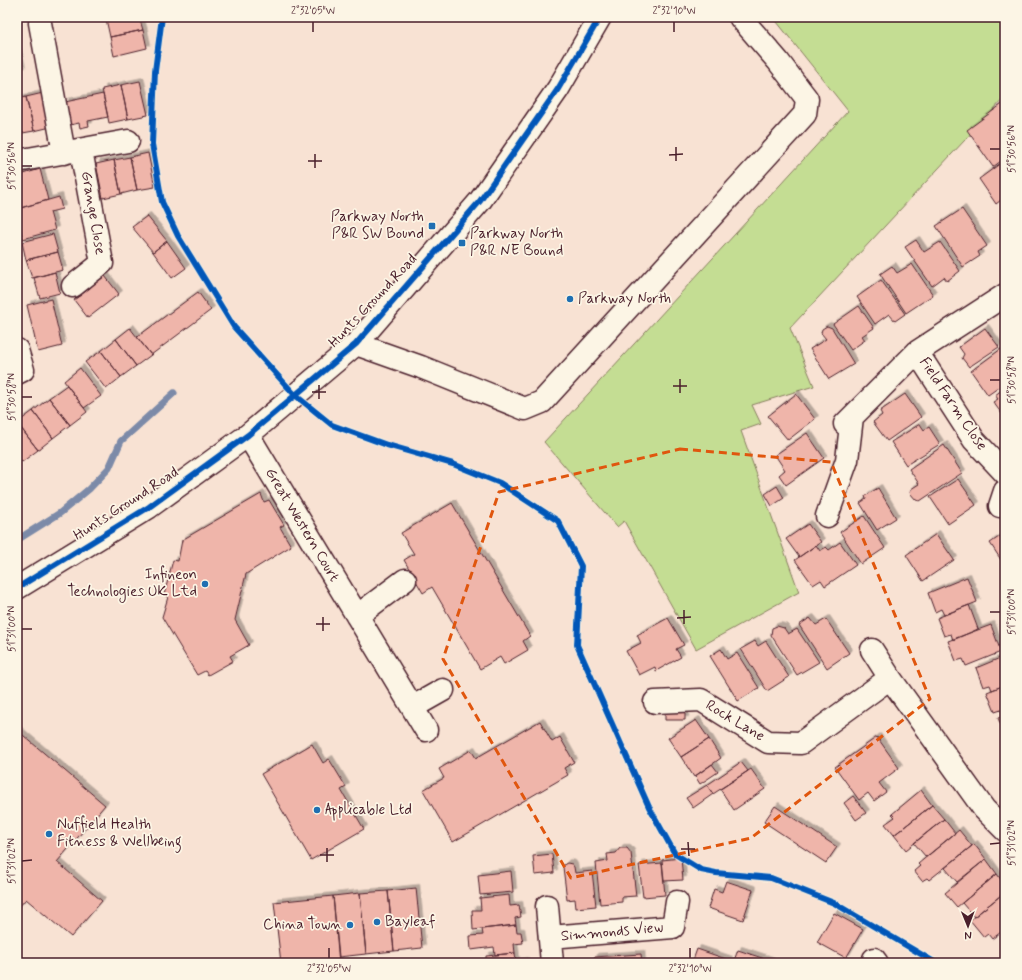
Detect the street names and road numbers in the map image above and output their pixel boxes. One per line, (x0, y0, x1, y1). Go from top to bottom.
street label: Grange Close (76, 170, 110, 256)
street label: Hunts Ground Road (324, 250, 422, 352)
street label: Field Farm Close (914, 353, 992, 455)
street label: Hunts Ground Road (70, 462, 183, 546)
street label: Great Western Court (260, 464, 344, 586)
street label: Rock Lane (702, 696, 769, 747)
street label: Simmonds View (560, 918, 664, 946)

